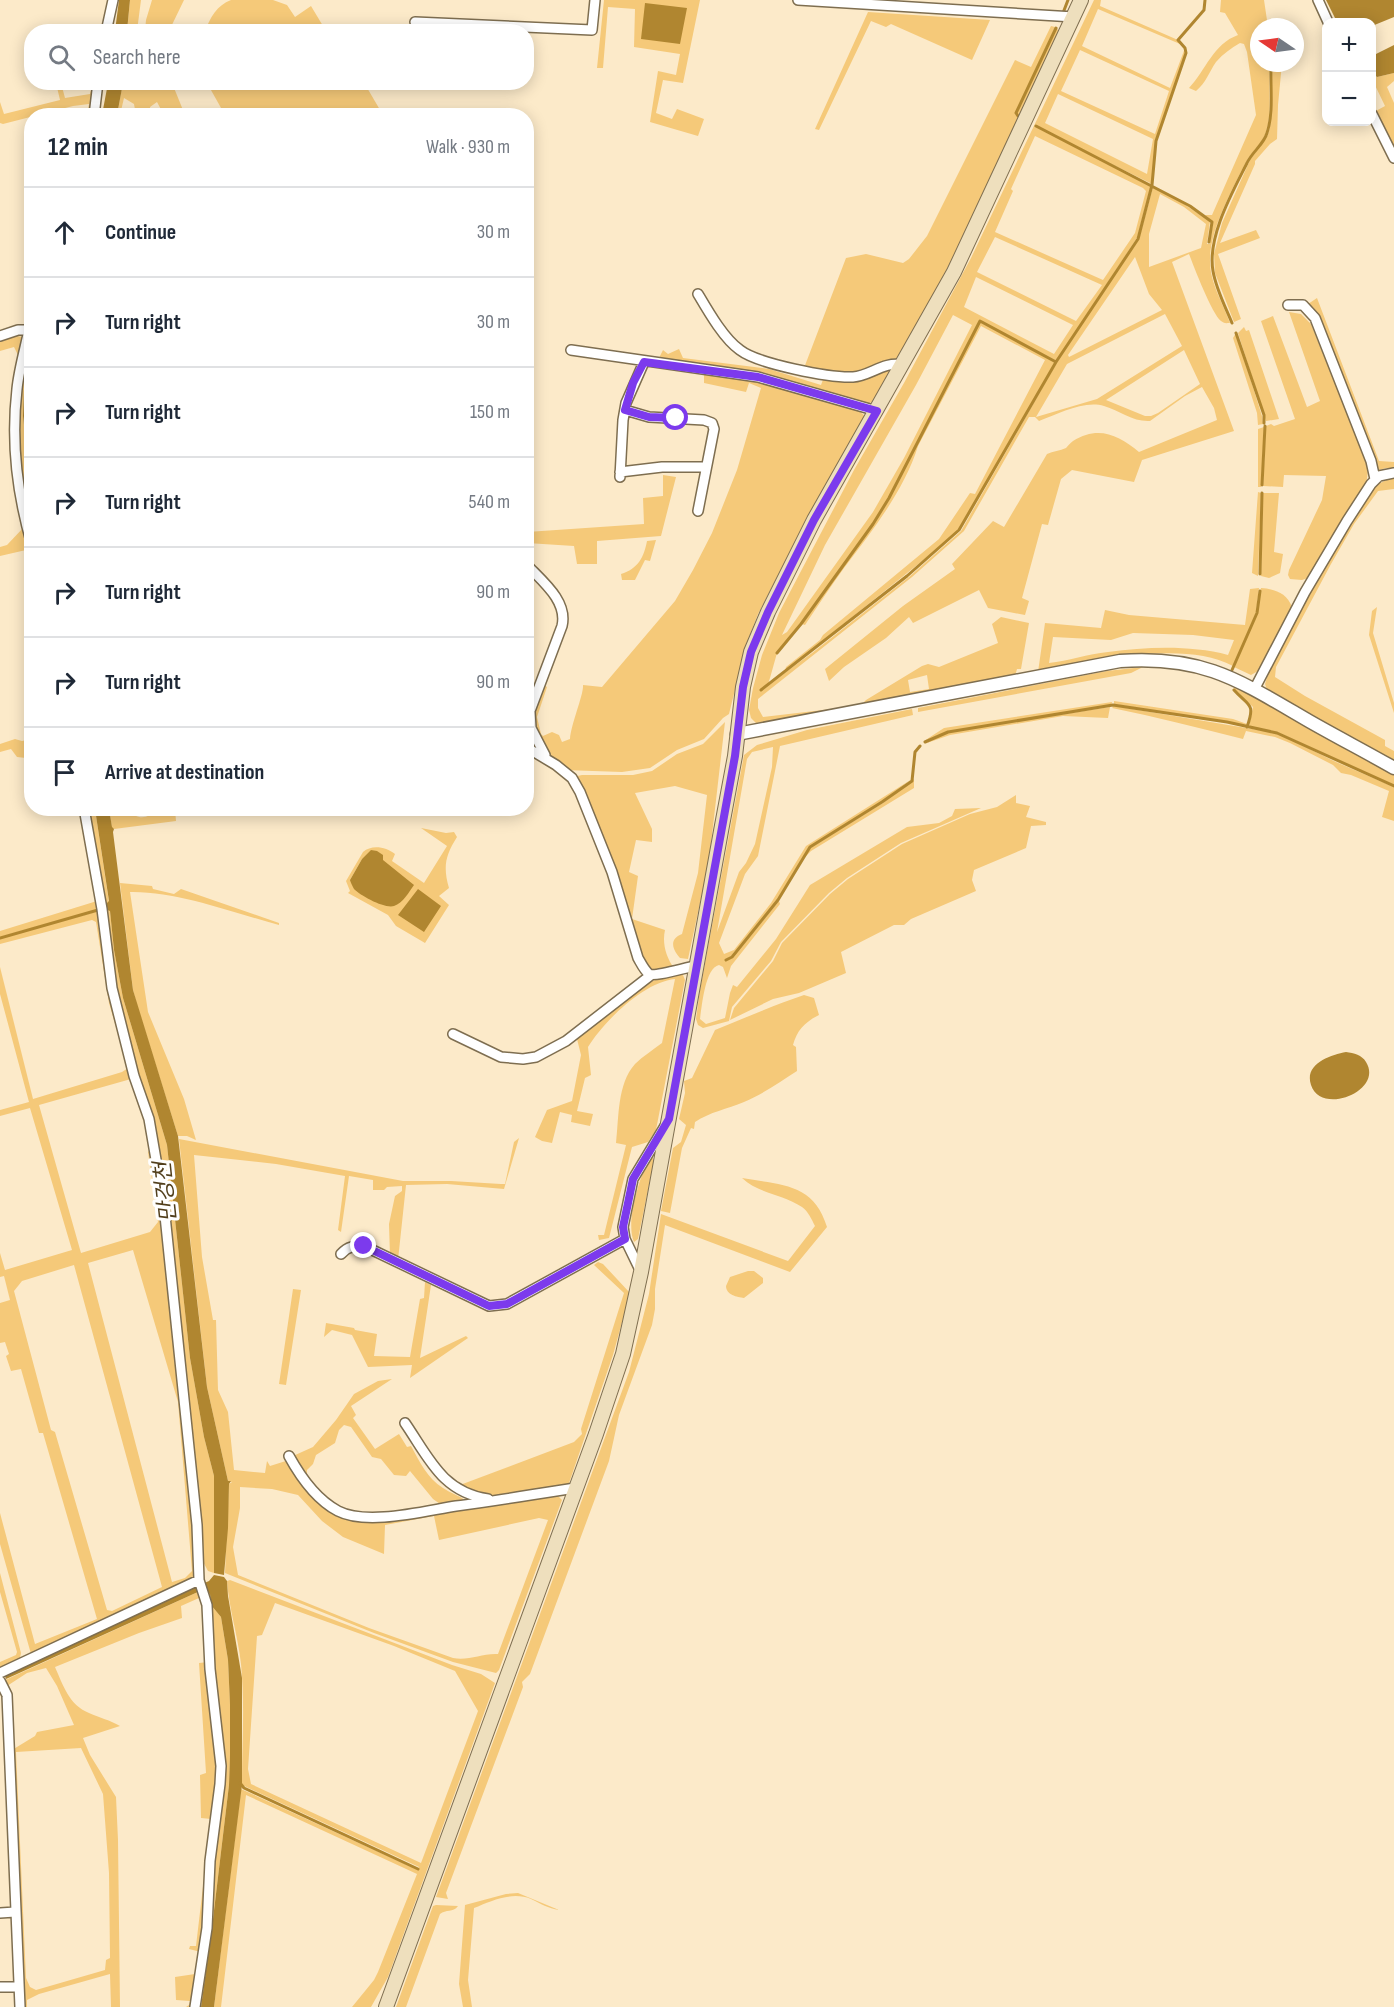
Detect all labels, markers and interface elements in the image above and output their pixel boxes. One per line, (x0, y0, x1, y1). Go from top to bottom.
north arrow (1250, 18, 1304, 72)
map controls (1322, 18, 1376, 126)
button: + (1322, 18, 1376, 72)
search box (24, 24, 534, 90)
icon: search (45, 41, 78, 74)
text: Search here (93, 44, 180, 71)
button: − (1322, 72, 1376, 126)
text: 12 min (48, 132, 108, 163)
text: Walk · 930 m (426, 135, 510, 159)
icon: ahead (48, 216, 81, 249)
text: Continue (105, 219, 176, 246)
text: 30 m (477, 220, 510, 244)
icon: right (48, 306, 81, 339)
text: Turn right (105, 309, 181, 336)
text: 30 m (477, 310, 510, 334)
icon: right (48, 396, 81, 429)
text: Turn right (105, 399, 181, 426)
text: 150 m (470, 400, 510, 424)
route start (662, 404, 688, 430)
icon: right (48, 486, 81, 519)
text: Turn right (105, 489, 181, 516)
text: 540 m (469, 490, 510, 514)
icon: right (48, 576, 81, 609)
text: Turn right (105, 579, 181, 606)
text: 90 m (476, 580, 510, 604)
icon: right (48, 666, 81, 699)
text: Turn right (105, 669, 181, 696)
text: 90 m (476, 670, 510, 694)
icon: arrive (48, 756, 81, 789)
text: Arrive at destination (105, 759, 264, 786)
water label: 만겅천 (149, 1158, 183, 1224)
route end (350, 1232, 376, 1258)

